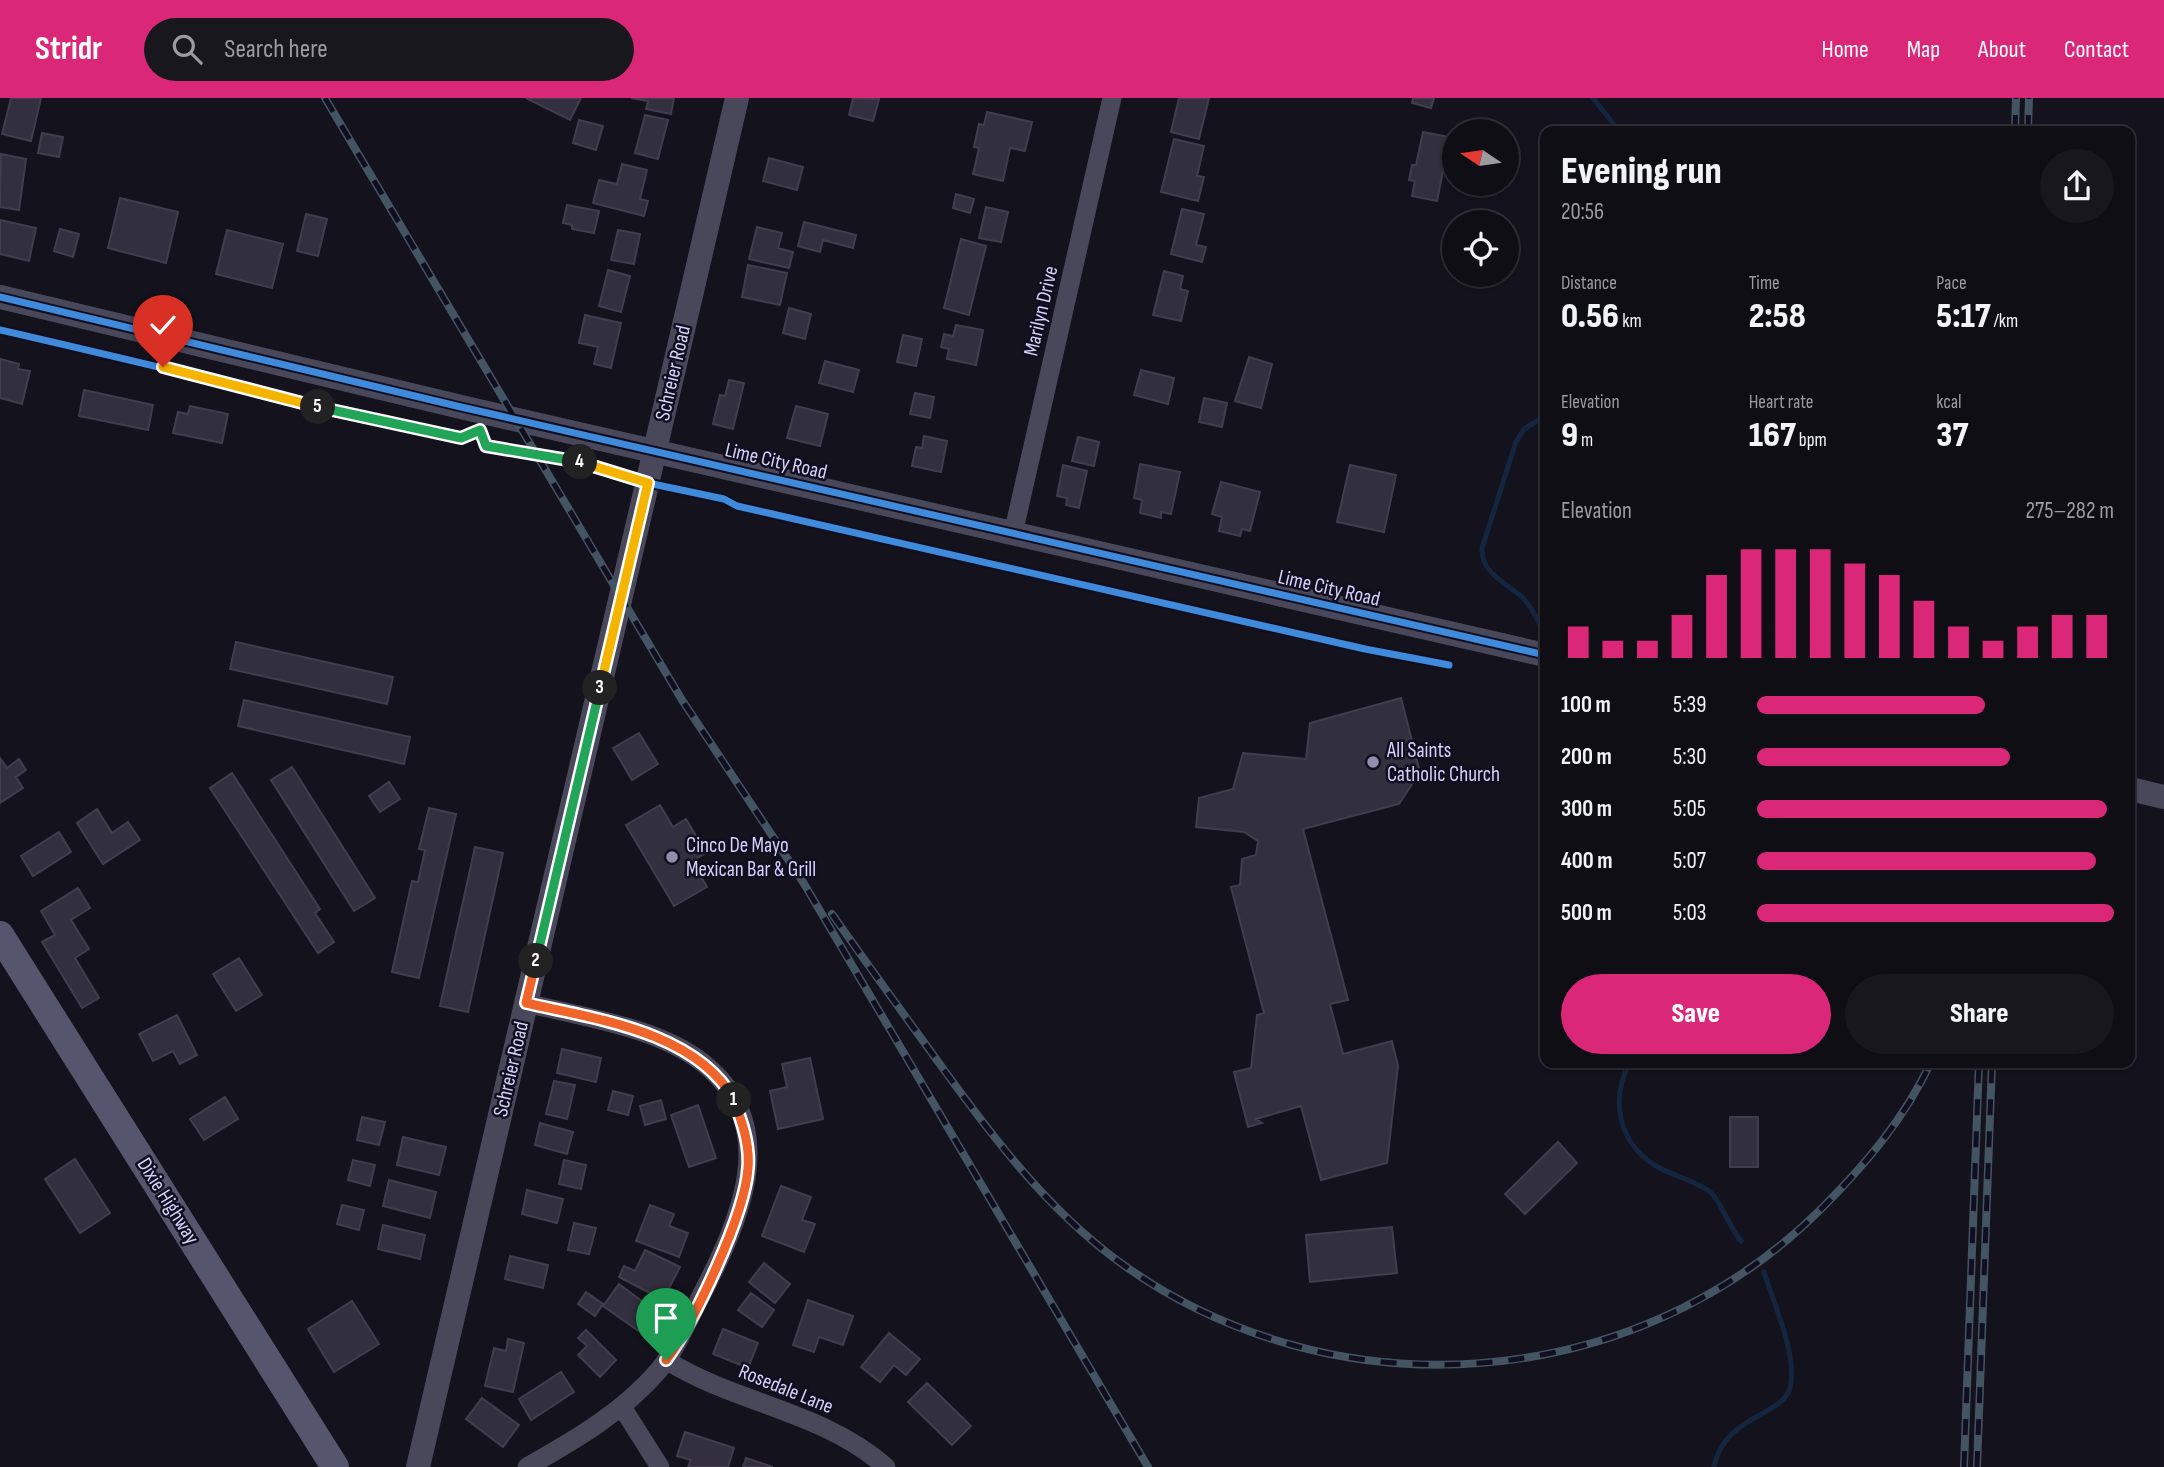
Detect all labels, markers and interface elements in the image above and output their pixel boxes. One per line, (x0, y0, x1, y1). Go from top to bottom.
search box (144, 18, 634, 81)
text: Stridr (35, 29, 102, 69)
icon: search (168, 30, 206, 68)
text: Search here (224, 34, 328, 65)
text: Home (1821, 35, 1869, 64)
text: Map (1907, 35, 1940, 64)
text: About (1978, 35, 2026, 64)
text: Contact (2064, 35, 2129, 64)
north arrow (1442, 119, 1519, 196)
map controls (1442, 119, 1519, 287)
text: Evening run (1561, 149, 1722, 194)
button: share (2040, 149, 2114, 223)
text: 20:56 (1561, 198, 1604, 226)
button: locate (1442, 210, 1519, 287)
street label: Marilyn Drive (1019, 264, 1063, 358)
text: Distance (1561, 272, 1617, 295)
text: Time (1749, 272, 1780, 295)
text: Pace (1936, 272, 1967, 295)
pin (133, 295, 193, 367)
text: 0.56 (1561, 295, 1619, 338)
text: 2:58 (1749, 295, 1806, 338)
text: 5:17 (1936, 295, 1990, 338)
icon: check (144, 306, 182, 344)
text: km (1619, 310, 1642, 333)
text: /km (1990, 310, 2018, 333)
street label: Schreier Road (650, 323, 696, 423)
pin: 5 (300, 390, 336, 424)
text: Elevation (1561, 391, 1620, 414)
text: Heart rate (1749, 391, 1814, 414)
text: kcal (1936, 391, 1961, 414)
text: 5 (313, 395, 322, 418)
text: 9 (1561, 414, 1578, 457)
text: 167 (1749, 414, 1796, 457)
text: 37 (1936, 414, 1968, 457)
text: m (1578, 429, 1593, 452)
text: bpm (1796, 429, 1827, 452)
street label: Lime City Road (723, 437, 829, 485)
pin: 4 (562, 444, 598, 480)
text: 4 (575, 450, 584, 473)
text: Elevation (1561, 497, 1632, 525)
text: 275–282 m (2025, 497, 2114, 525)
street label: Lime City Road (1276, 564, 1382, 612)
pin: 3 (582, 670, 618, 706)
text: 3 (595, 676, 604, 699)
text: 100 m (1561, 691, 1611, 719)
text: 5:39 (1673, 691, 1706, 719)
place label: All Saints Catholic Church (1386, 738, 1500, 787)
text: 200 m (1561, 743, 1612, 771)
text: 5:30 (1673, 743, 1706, 771)
marker: All Saints Catholic Church (1365, 754, 1381, 770)
text: 300 m (1561, 795, 1612, 823)
text: 5:05 (1673, 795, 1706, 823)
place label: Cinco De Mayo Mexican Bar & Grill (686, 833, 816, 882)
text: 400 m (1561, 847, 1612, 875)
text: 5:07 (1673, 847, 1706, 875)
marker: Cinco De Mayo Mexican Bar & Grill (664, 849, 680, 865)
text: 500 m (1561, 899, 1612, 927)
text: 5:03 (1673, 899, 1706, 927)
pin: 2 (518, 944, 554, 978)
text: 2 (531, 949, 540, 972)
button: Save (1561, 974, 1831, 1054)
button: Share (1845, 974, 2114, 1054)
street label: Schreier Road (488, 1019, 534, 1119)
pin: 1 (716, 1082, 752, 1118)
text: 1 (730, 1088, 737, 1111)
street label: Dixie Highway (132, 1153, 204, 1249)
pin (636, 1288, 696, 1360)
icon: arrive (647, 1299, 685, 1337)
street label: Rosedale Lane (735, 1359, 837, 1419)

